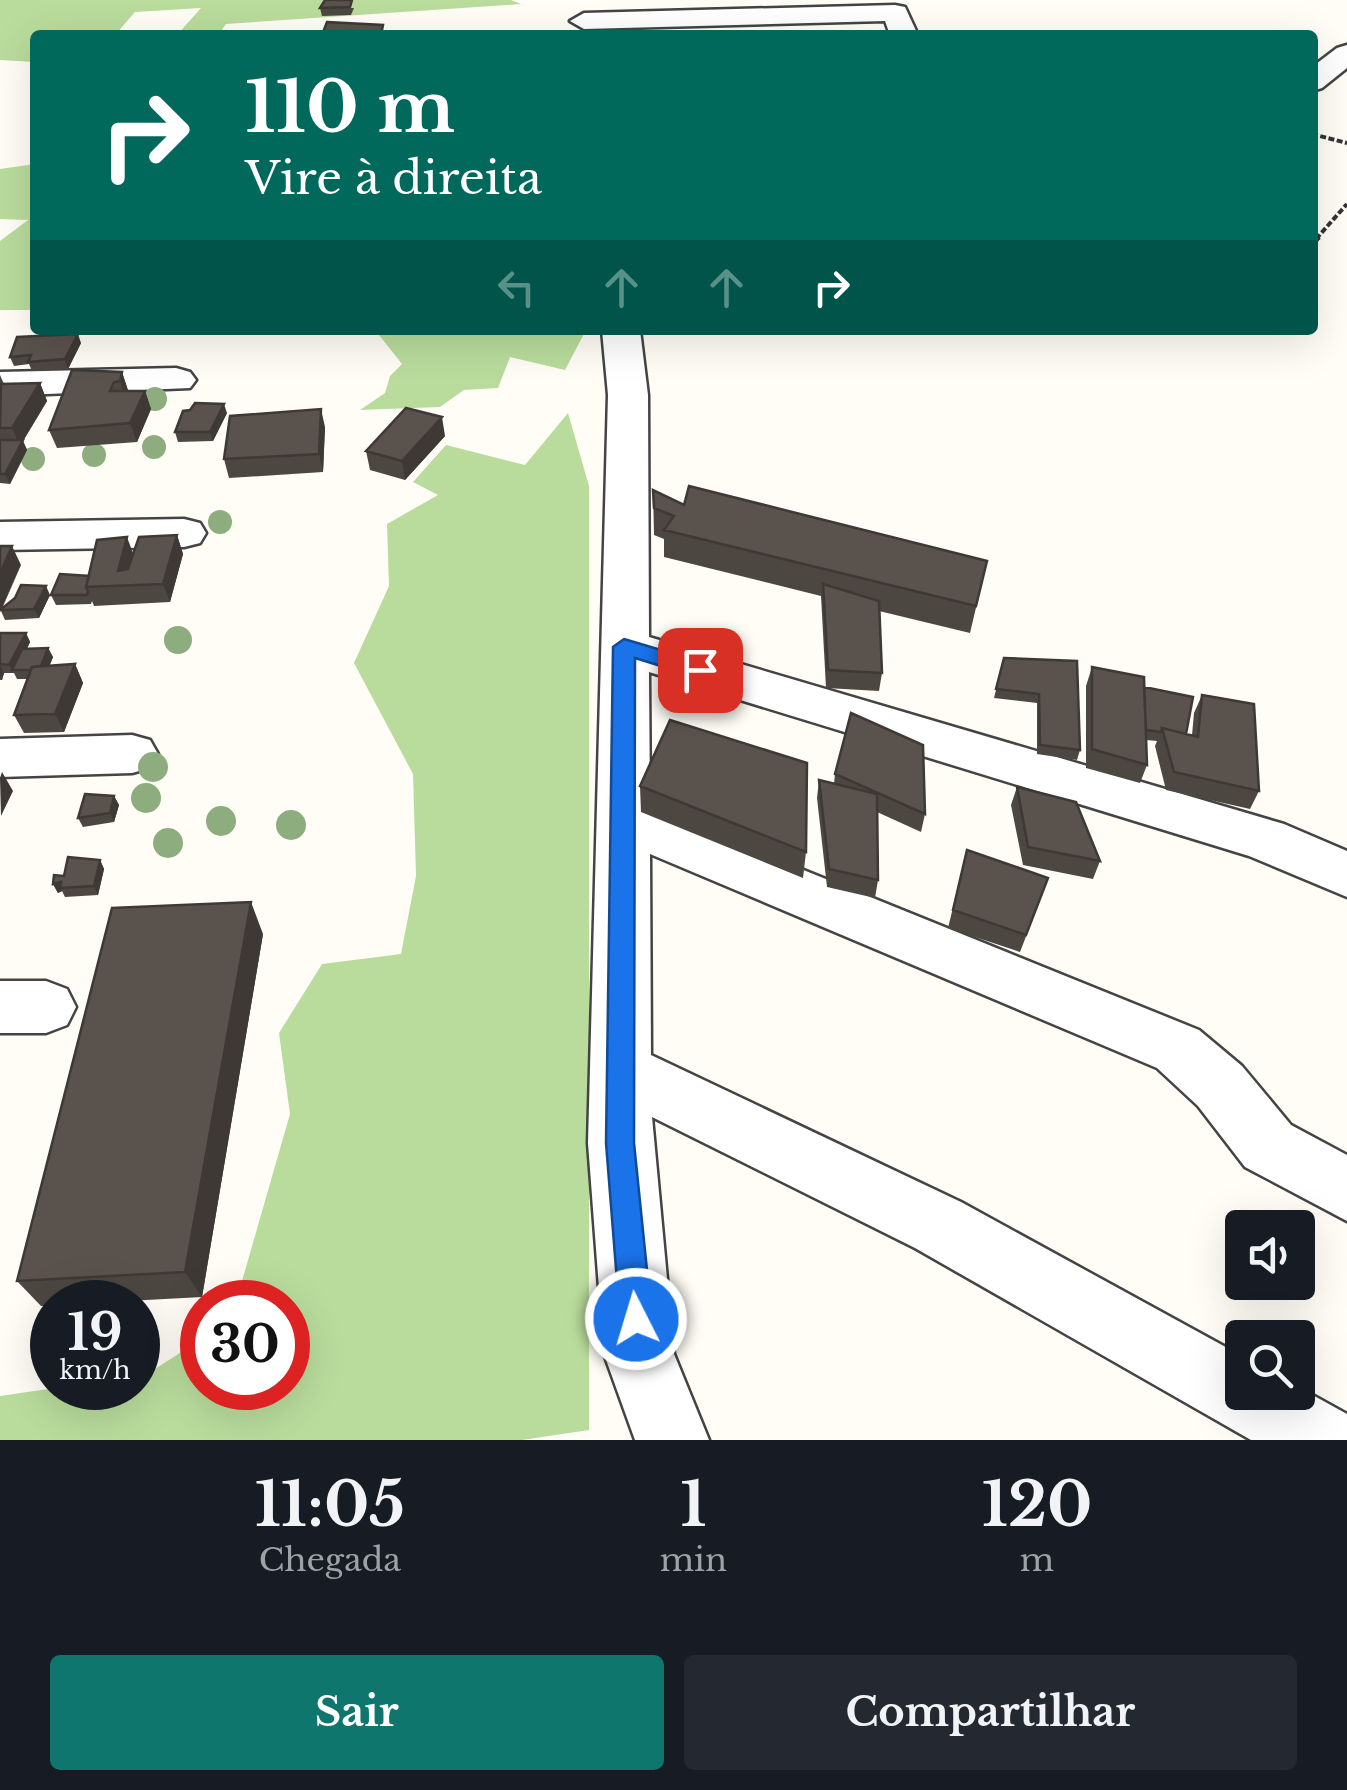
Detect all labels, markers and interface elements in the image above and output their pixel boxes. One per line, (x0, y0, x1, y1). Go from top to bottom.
text: 110 m (245, 64, 455, 151)
icon: right (80, 70, 210, 200)
text: Vire à direita (245, 150, 542, 206)
icon: left (489, 260, 544, 315)
icon: ahead (594, 260, 649, 315)
icon: ahead (699, 260, 754, 315)
icon: right (804, 260, 859, 315)
pin (658, 628, 743, 713)
icon: arrive (673, 643, 728, 698)
map controls (1225, 1210, 1315, 1410)
button: sound (1225, 1210, 1315, 1300)
position arrow (584, 1267, 688, 1371)
speed limit sign: 30 (180, 1280, 310, 1410)
text: 19 (67, 1301, 123, 1364)
button: search (1225, 1320, 1315, 1410)
text: km/h (60, 1355, 130, 1386)
text: 11:05 (255, 1468, 405, 1542)
text: 1 (680, 1468, 706, 1542)
text: 120 (982, 1468, 1092, 1542)
text: Chegada (259, 1540, 401, 1580)
text: min (660, 1540, 727, 1580)
text: m (1020, 1540, 1054, 1580)
button: Sair (50, 1655, 664, 1770)
button: Compartilhar (684, 1655, 1297, 1770)

